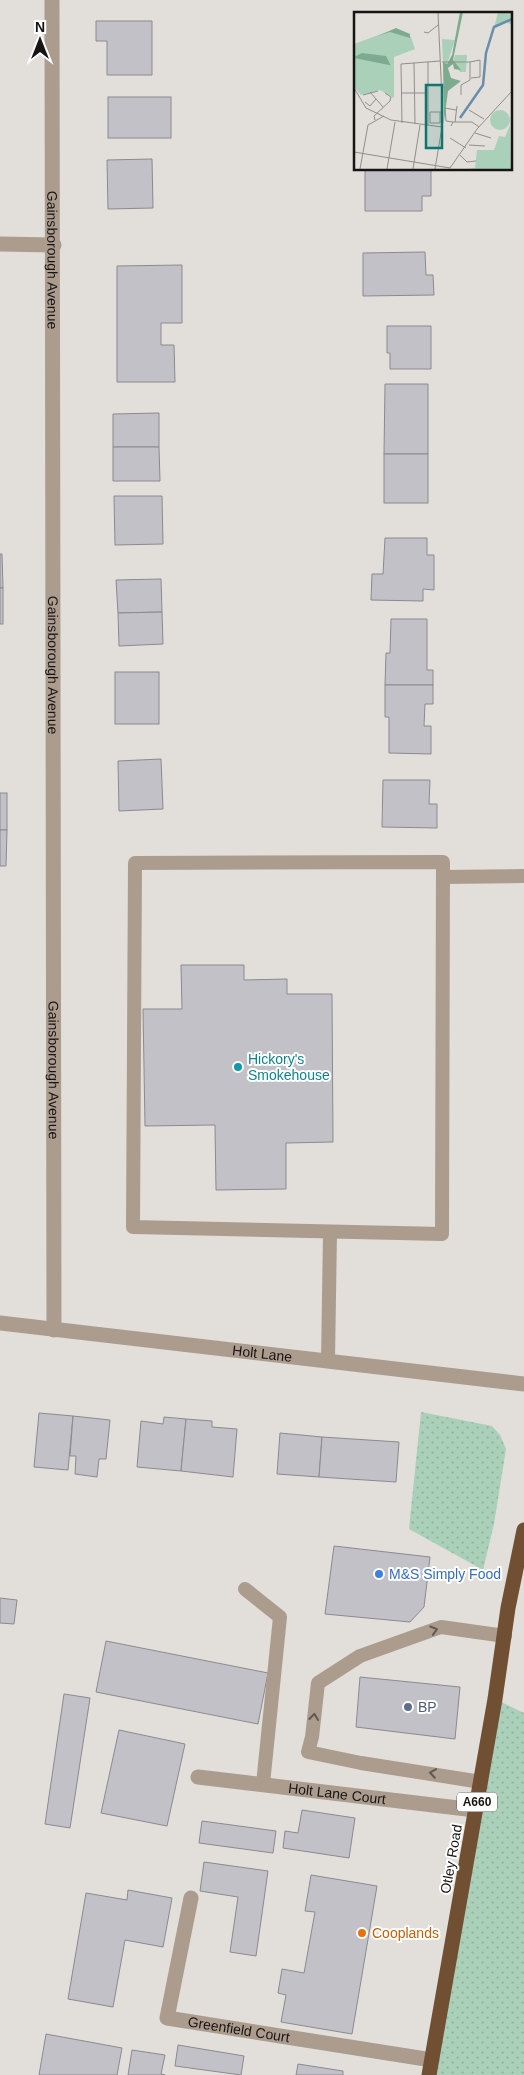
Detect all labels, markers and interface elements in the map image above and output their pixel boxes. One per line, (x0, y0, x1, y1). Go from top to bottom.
inset map (354, 12, 512, 170)
north arrow (15, 15, 65, 65)
text: N (35, 19, 45, 35)
street label: Gainsborough Avenue (44, 191, 60, 329)
street label: Gainsborough Avenue (45, 596, 61, 734)
street label: Gainsborough Avenue (46, 1001, 62, 1139)
place label: Hickory's Smokehouse (248, 1051, 330, 1083)
marker: Hickory's Smokehouse (232, 1061, 244, 1073)
street label: Holt Lane (231, 1342, 293, 1365)
place label: M&S Simply Food (389, 1566, 501, 1582)
marker: M&S Simply Food (373, 1568, 385, 1580)
one-way arrow (429, 1626, 438, 1636)
place label: BP (418, 1699, 437, 1715)
marker: BP (402, 1701, 414, 1713)
one-way arrow (308, 1712, 319, 1720)
one-way arrow (428, 1768, 436, 1779)
street label: Holt Lane Court (287, 1780, 387, 1807)
road number: A660 (457, 1792, 497, 1811)
street label: Otley Road (437, 1823, 465, 1895)
place label: Cooplands (372, 1925, 439, 1941)
marker: Cooplands (356, 1927, 368, 1939)
street label: Greenfield Court (187, 2013, 291, 2045)

